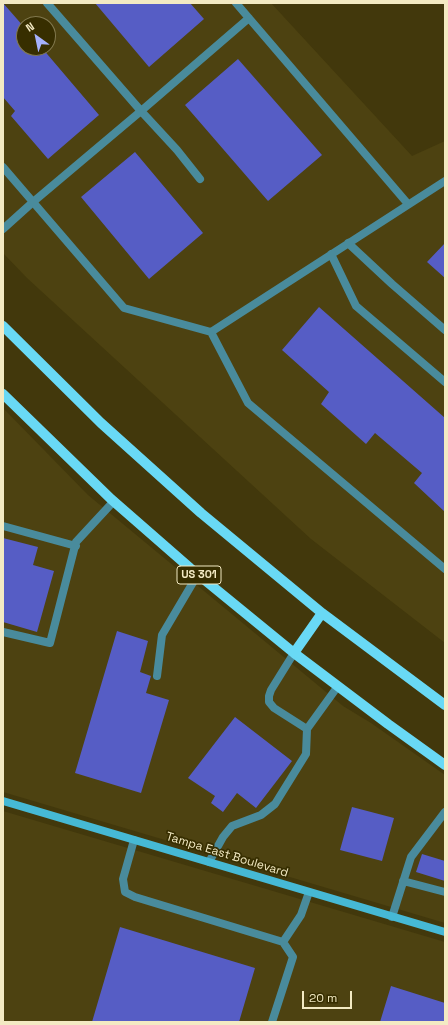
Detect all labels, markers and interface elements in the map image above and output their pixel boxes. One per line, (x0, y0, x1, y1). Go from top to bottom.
north arrow (16, 16, 56, 56)
text: N (23, 19, 37, 35)
road number: US 301 (177, 566, 221, 584)
street label: Tampa East Boulevard (164, 830, 290, 880)
scale bar (304, 983, 354, 1009)
text: 20 m (309, 990, 337, 1006)

